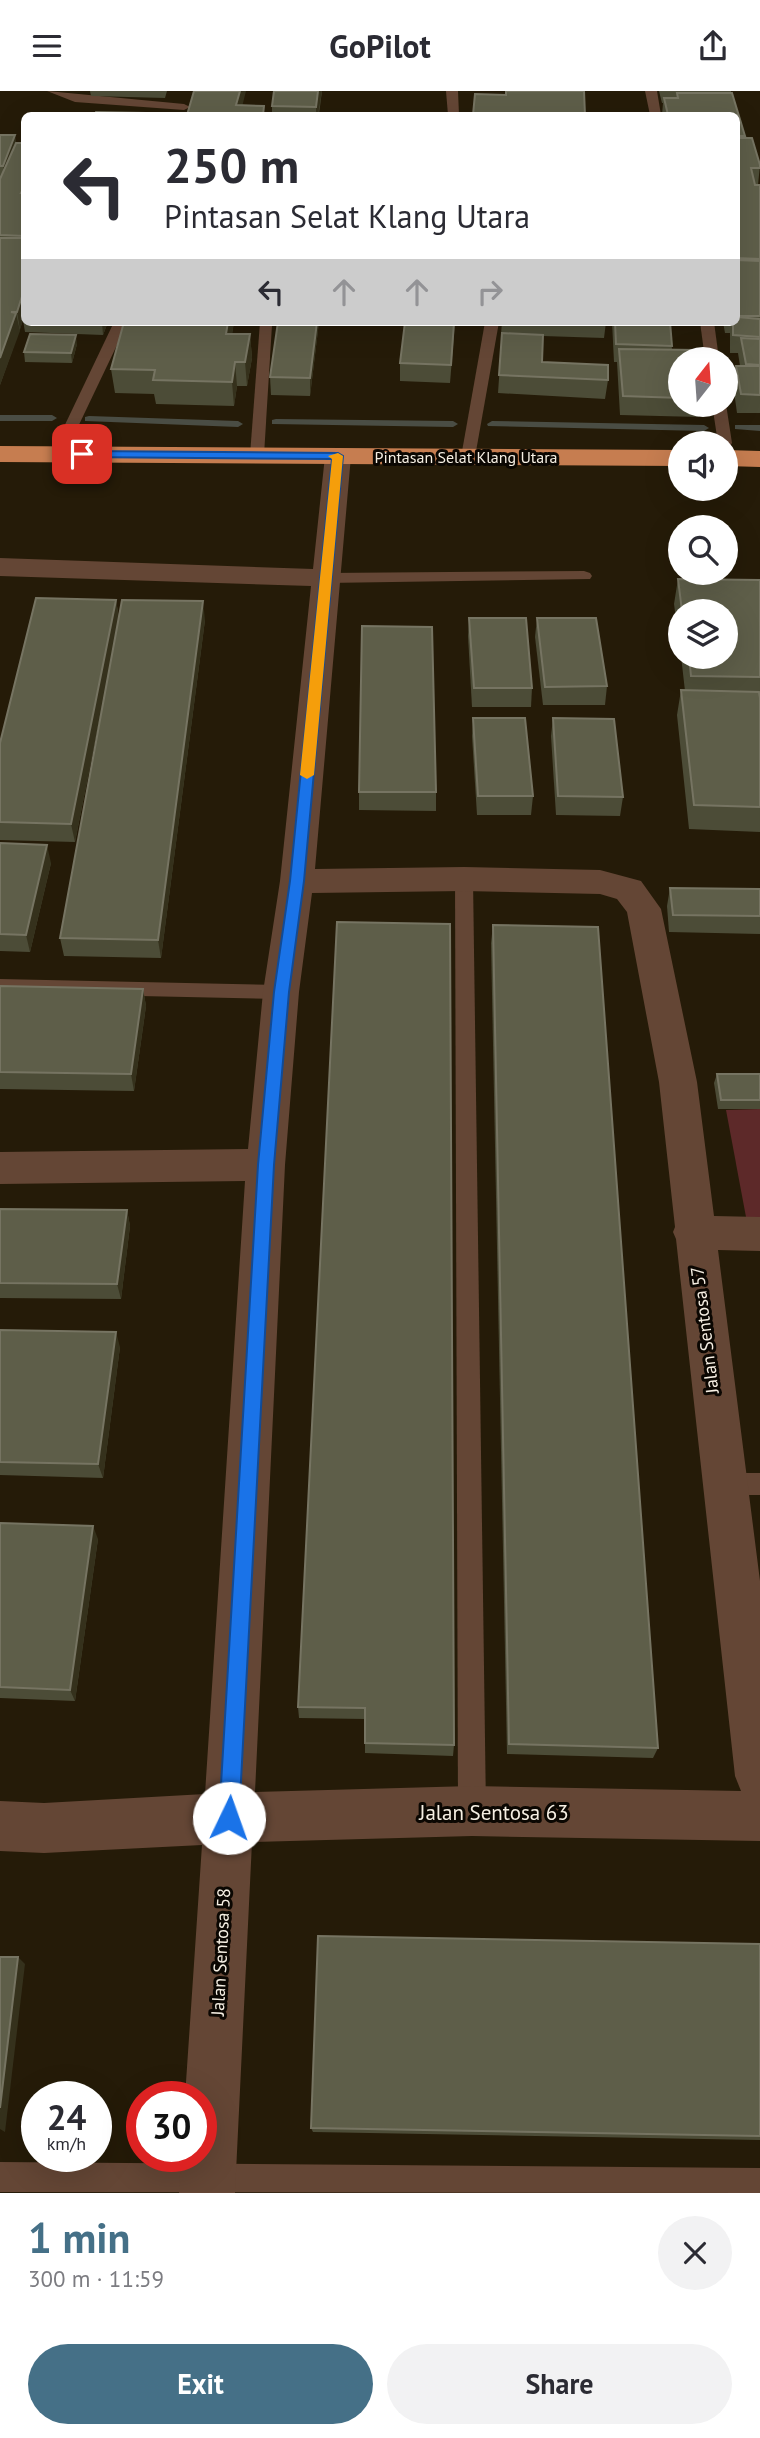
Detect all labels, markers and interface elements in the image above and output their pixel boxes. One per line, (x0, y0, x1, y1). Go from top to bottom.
text: GoPilot (329, 25, 431, 67)
icon: menu (28, 27, 66, 65)
icon: share (694, 27, 732, 65)
text: 250 m (164, 133, 299, 197)
icon: left (49, 140, 140, 231)
text: Pintasan Selat Klang Utara (164, 195, 530, 237)
icon: left (252, 273, 290, 311)
icon: ahead (325, 273, 363, 311)
icon: ahead (398, 273, 436, 311)
icon: right (471, 273, 509, 311)
north arrow (668, 347, 738, 417)
map controls (668, 347, 738, 669)
pin (52, 424, 112, 484)
button: sound (668, 431, 738, 501)
icon: arrive (63, 435, 101, 473)
street label: Pintasan Selat Klang Utara (374, 447, 558, 467)
button: search (668, 515, 738, 585)
button: layers (668, 599, 738, 669)
street label: Jalan Sentosa 57 (685, 1265, 724, 1396)
position arrow (192, 1781, 266, 1855)
street label: Jalan Sentosa 63 (418, 1799, 569, 1826)
street label: Jalan Sentosa 58 (206, 1887, 235, 2018)
speed limit sign: 30 (126, 2081, 217, 2172)
text: 24 (47, 2094, 86, 2140)
text: km/h (47, 2132, 86, 2155)
text: 1 min (28, 2210, 130, 2265)
button: close (658, 2216, 732, 2290)
text: 300 m · 11:59 (28, 2264, 164, 2293)
button: Exit (28, 2344, 373, 2424)
button: Share (387, 2344, 732, 2424)

